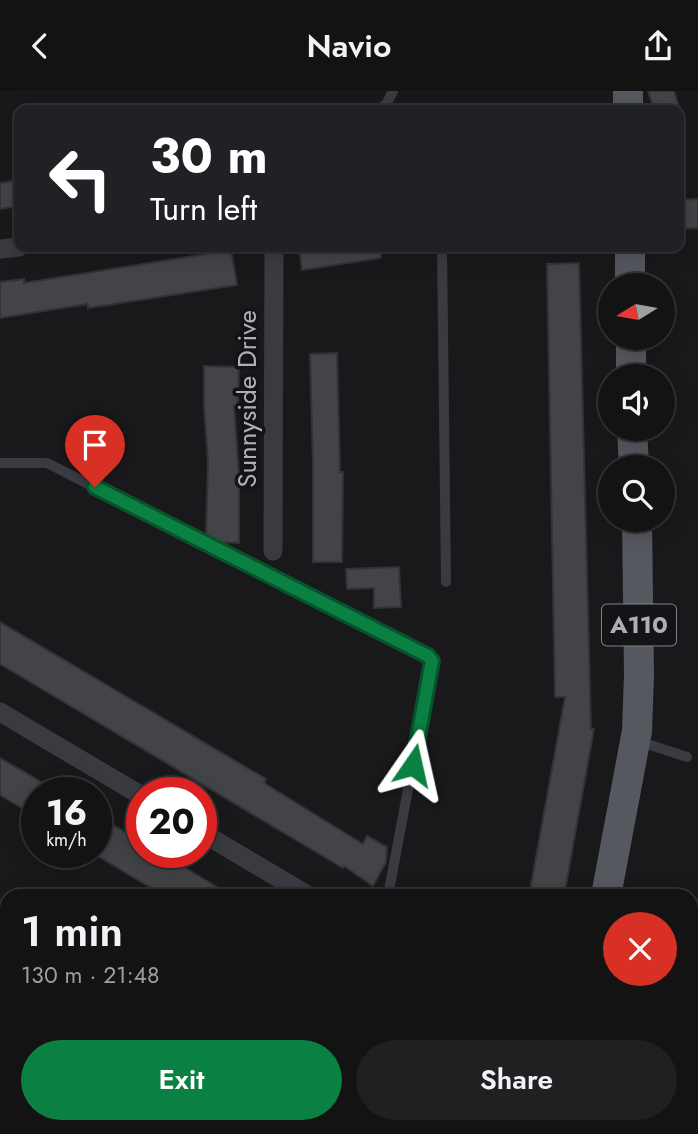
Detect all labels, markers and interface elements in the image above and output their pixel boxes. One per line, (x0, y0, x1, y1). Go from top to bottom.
text: Navio (307, 23, 391, 69)
icon: back (21, 27, 59, 65)
icon: share (639, 27, 677, 65)
text: 30 m (150, 121, 268, 191)
icon: left (35, 133, 126, 224)
text: Turn left (150, 186, 257, 232)
north arrow (598, 273, 676, 350)
map controls (598, 273, 675, 532)
street label: Sunnyside Drive (228, 310, 266, 488)
button: sound (598, 364, 675, 441)
pin (65, 415, 125, 487)
icon: arrive (76, 426, 114, 464)
button: search (598, 455, 675, 532)
road number: A110 (602, 605, 676, 645)
position arrow (376, 728, 450, 802)
speed limit sign: 20 (126, 777, 217, 868)
text: 16 (46, 788, 87, 838)
text: km/h (46, 827, 87, 853)
text: 1 min (21, 901, 123, 962)
button: close (603, 912, 677, 986)
text: 130 m · 21:48 (21, 958, 160, 992)
button: Exit (21, 1040, 342, 1120)
button: Share (356, 1040, 677, 1120)

